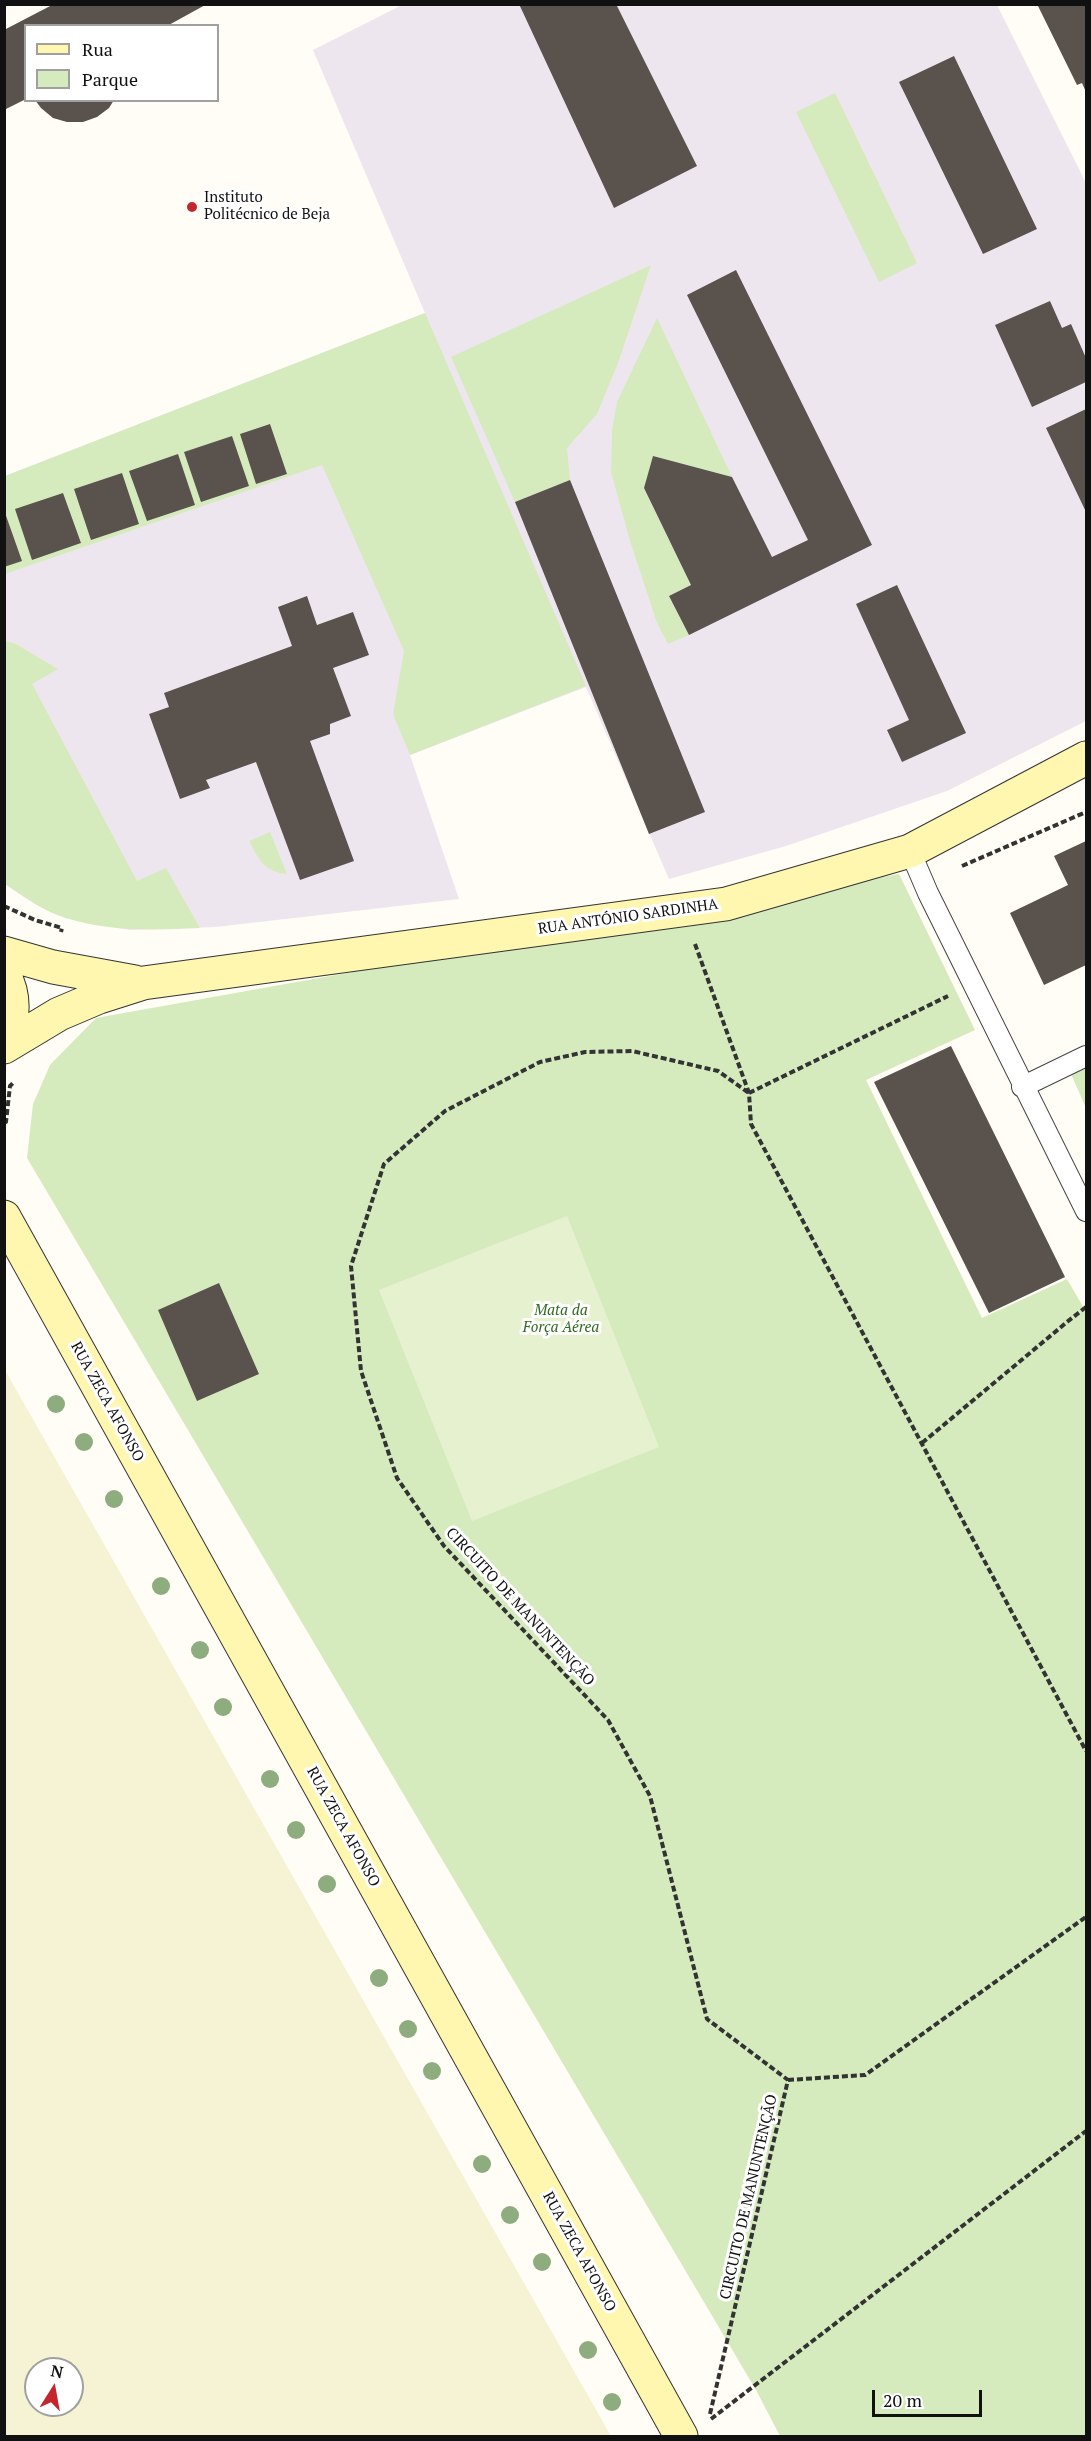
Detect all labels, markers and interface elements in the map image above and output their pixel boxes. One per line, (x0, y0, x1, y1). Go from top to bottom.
legend (24, 24, 219, 102)
text: Rua (82, 37, 113, 61)
text: Parque (82, 67, 138, 91)
place label: Instituto Politécnico de Beja (204, 189, 330, 224)
marker: Instituto Politécnico de Beja (185, 200, 199, 214)
street label: RUA ANTÓNIO SARDINHA (537, 895, 719, 939)
park label: Mata da Força Aérea (523, 1302, 599, 1337)
street label: RUA ZECA AFONSO (67, 1339, 147, 1465)
street label: CIRCUITO DE MANUNTENÇÃO (442, 1524, 598, 1690)
street label: RUA ZECA AFONSO (303, 1764, 383, 1890)
street label: CIRCUITO DE MANUNTENÇÃO (717, 2093, 781, 2301)
street label: RUA ZECA AFONSO (539, 2189, 619, 2315)
north arrow (24, 2357, 84, 2417)
text: N (49, 2359, 65, 2383)
scale bar (875, 2378, 984, 2416)
text: 20 m (883, 2388, 922, 2412)

